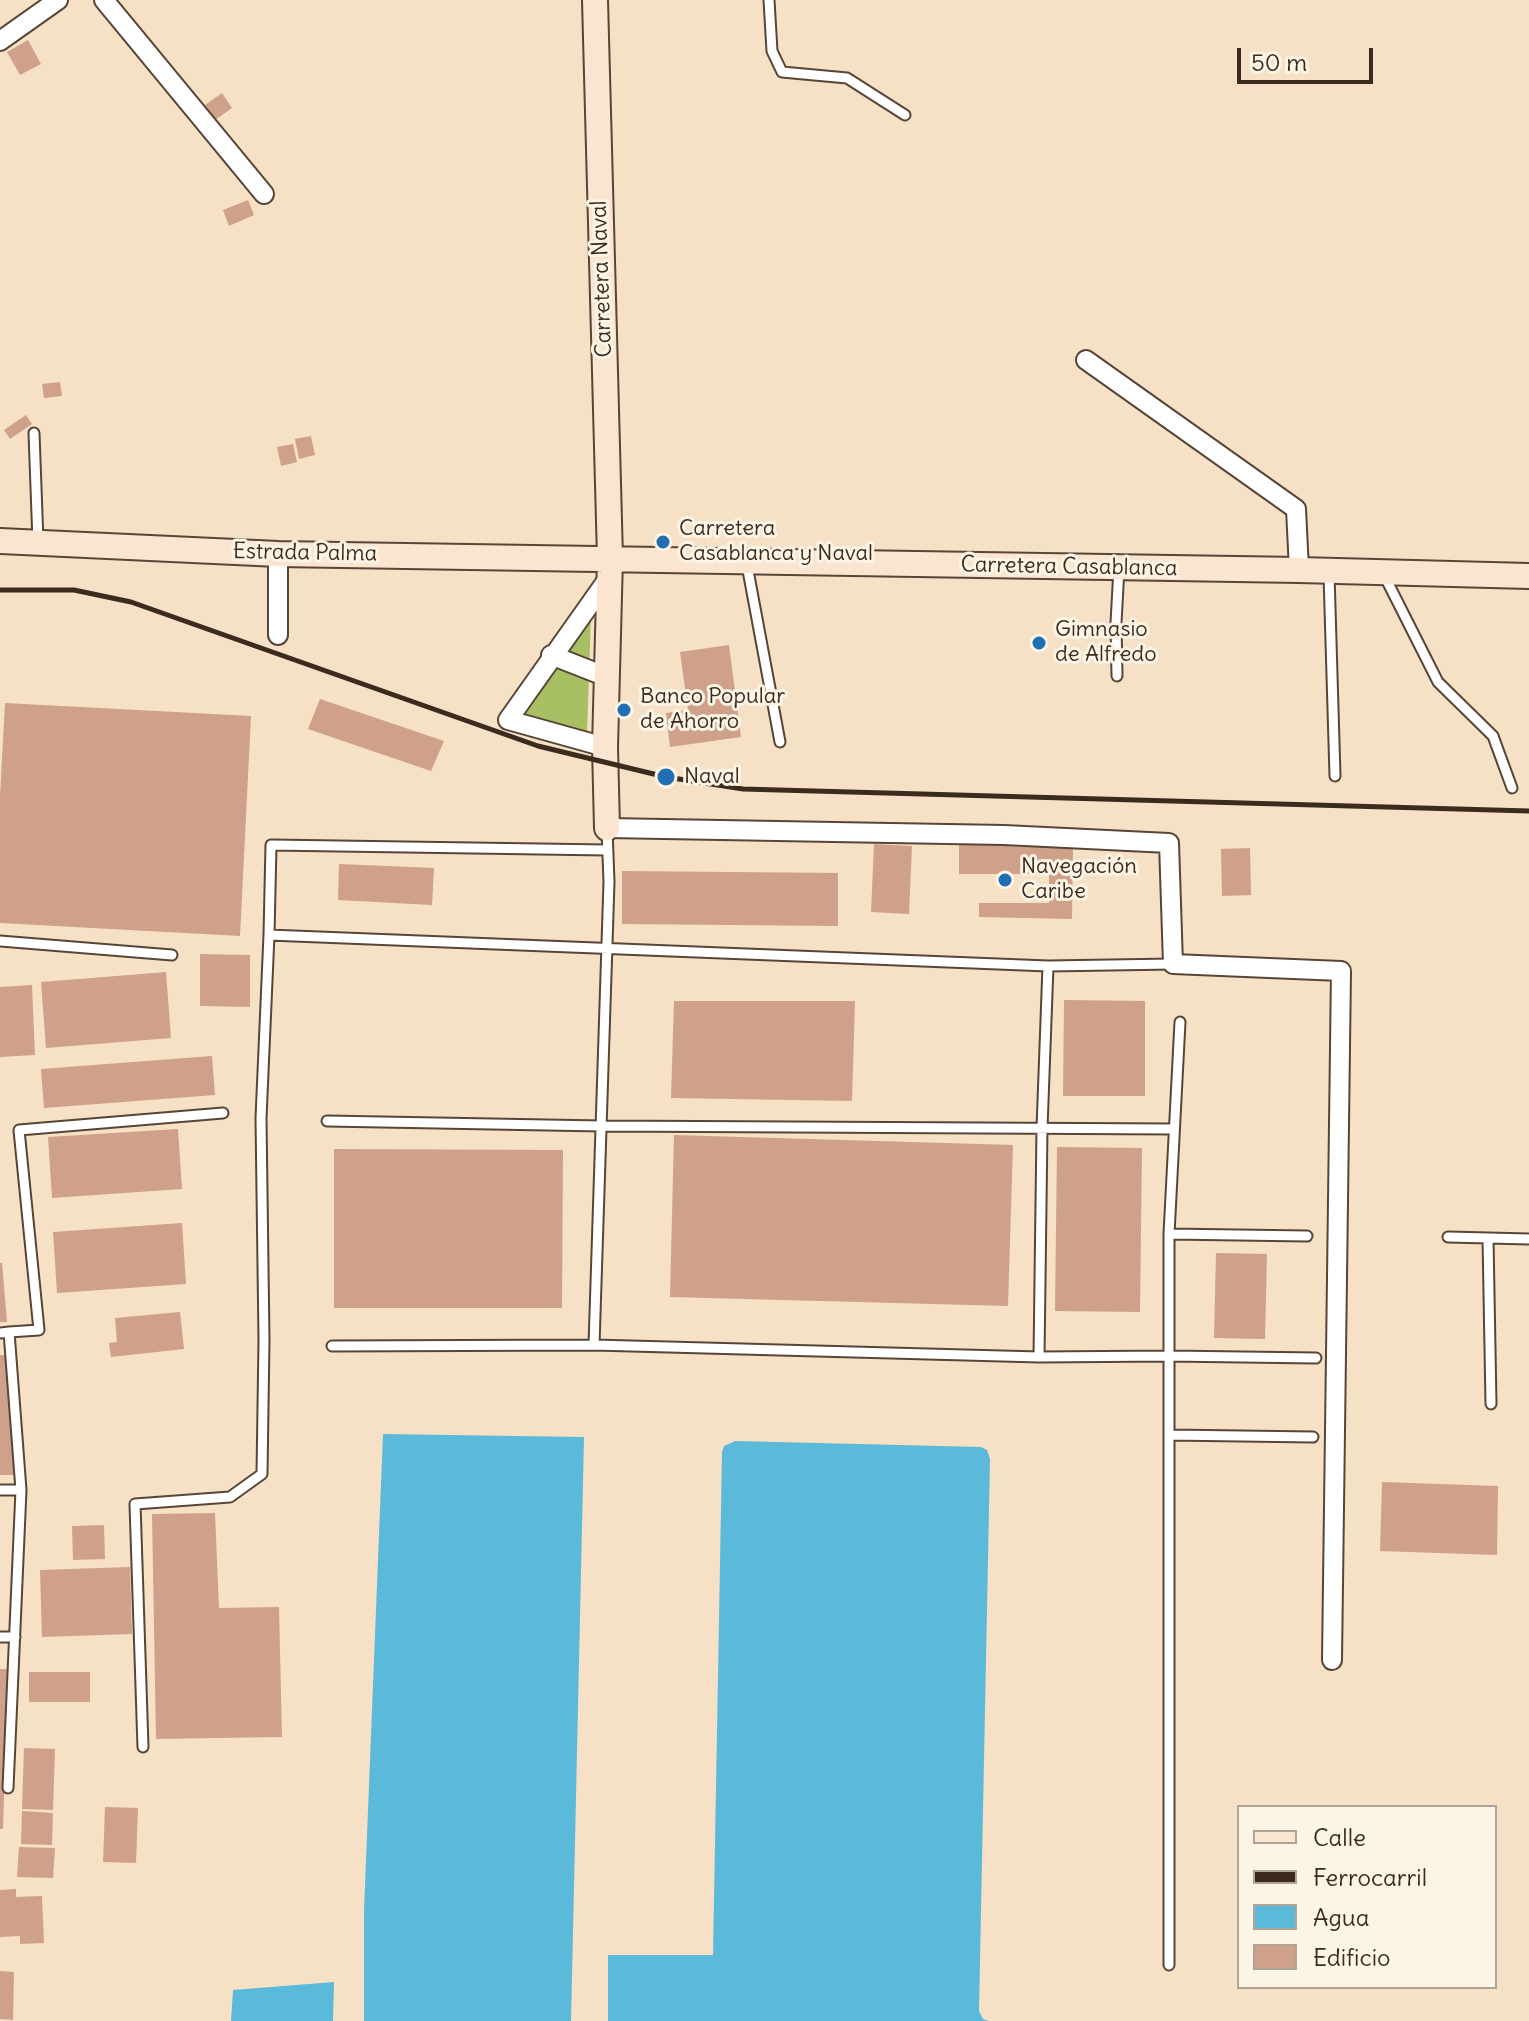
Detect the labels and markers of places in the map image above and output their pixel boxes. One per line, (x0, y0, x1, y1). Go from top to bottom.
place label: Carretera Casablanca y Naval (679, 516, 873, 568)
marker: Carretera Casablanca y Naval (654, 533, 672, 551)
place label: Gimnasio de Alfredo (1055, 617, 1157, 668)
marker: Gimnasio de Alfredo (1030, 634, 1048, 652)
place label: Banco Popular de Ahorro (640, 684, 785, 736)
marker: Banco Popular de Ahorro (615, 701, 633, 719)
place label: Naval (684, 764, 740, 790)
marker: Naval (655, 766, 677, 788)
place label: Navegación Caribe (1021, 854, 1137, 906)
marker: Navegación Caribe (996, 871, 1014, 889)

